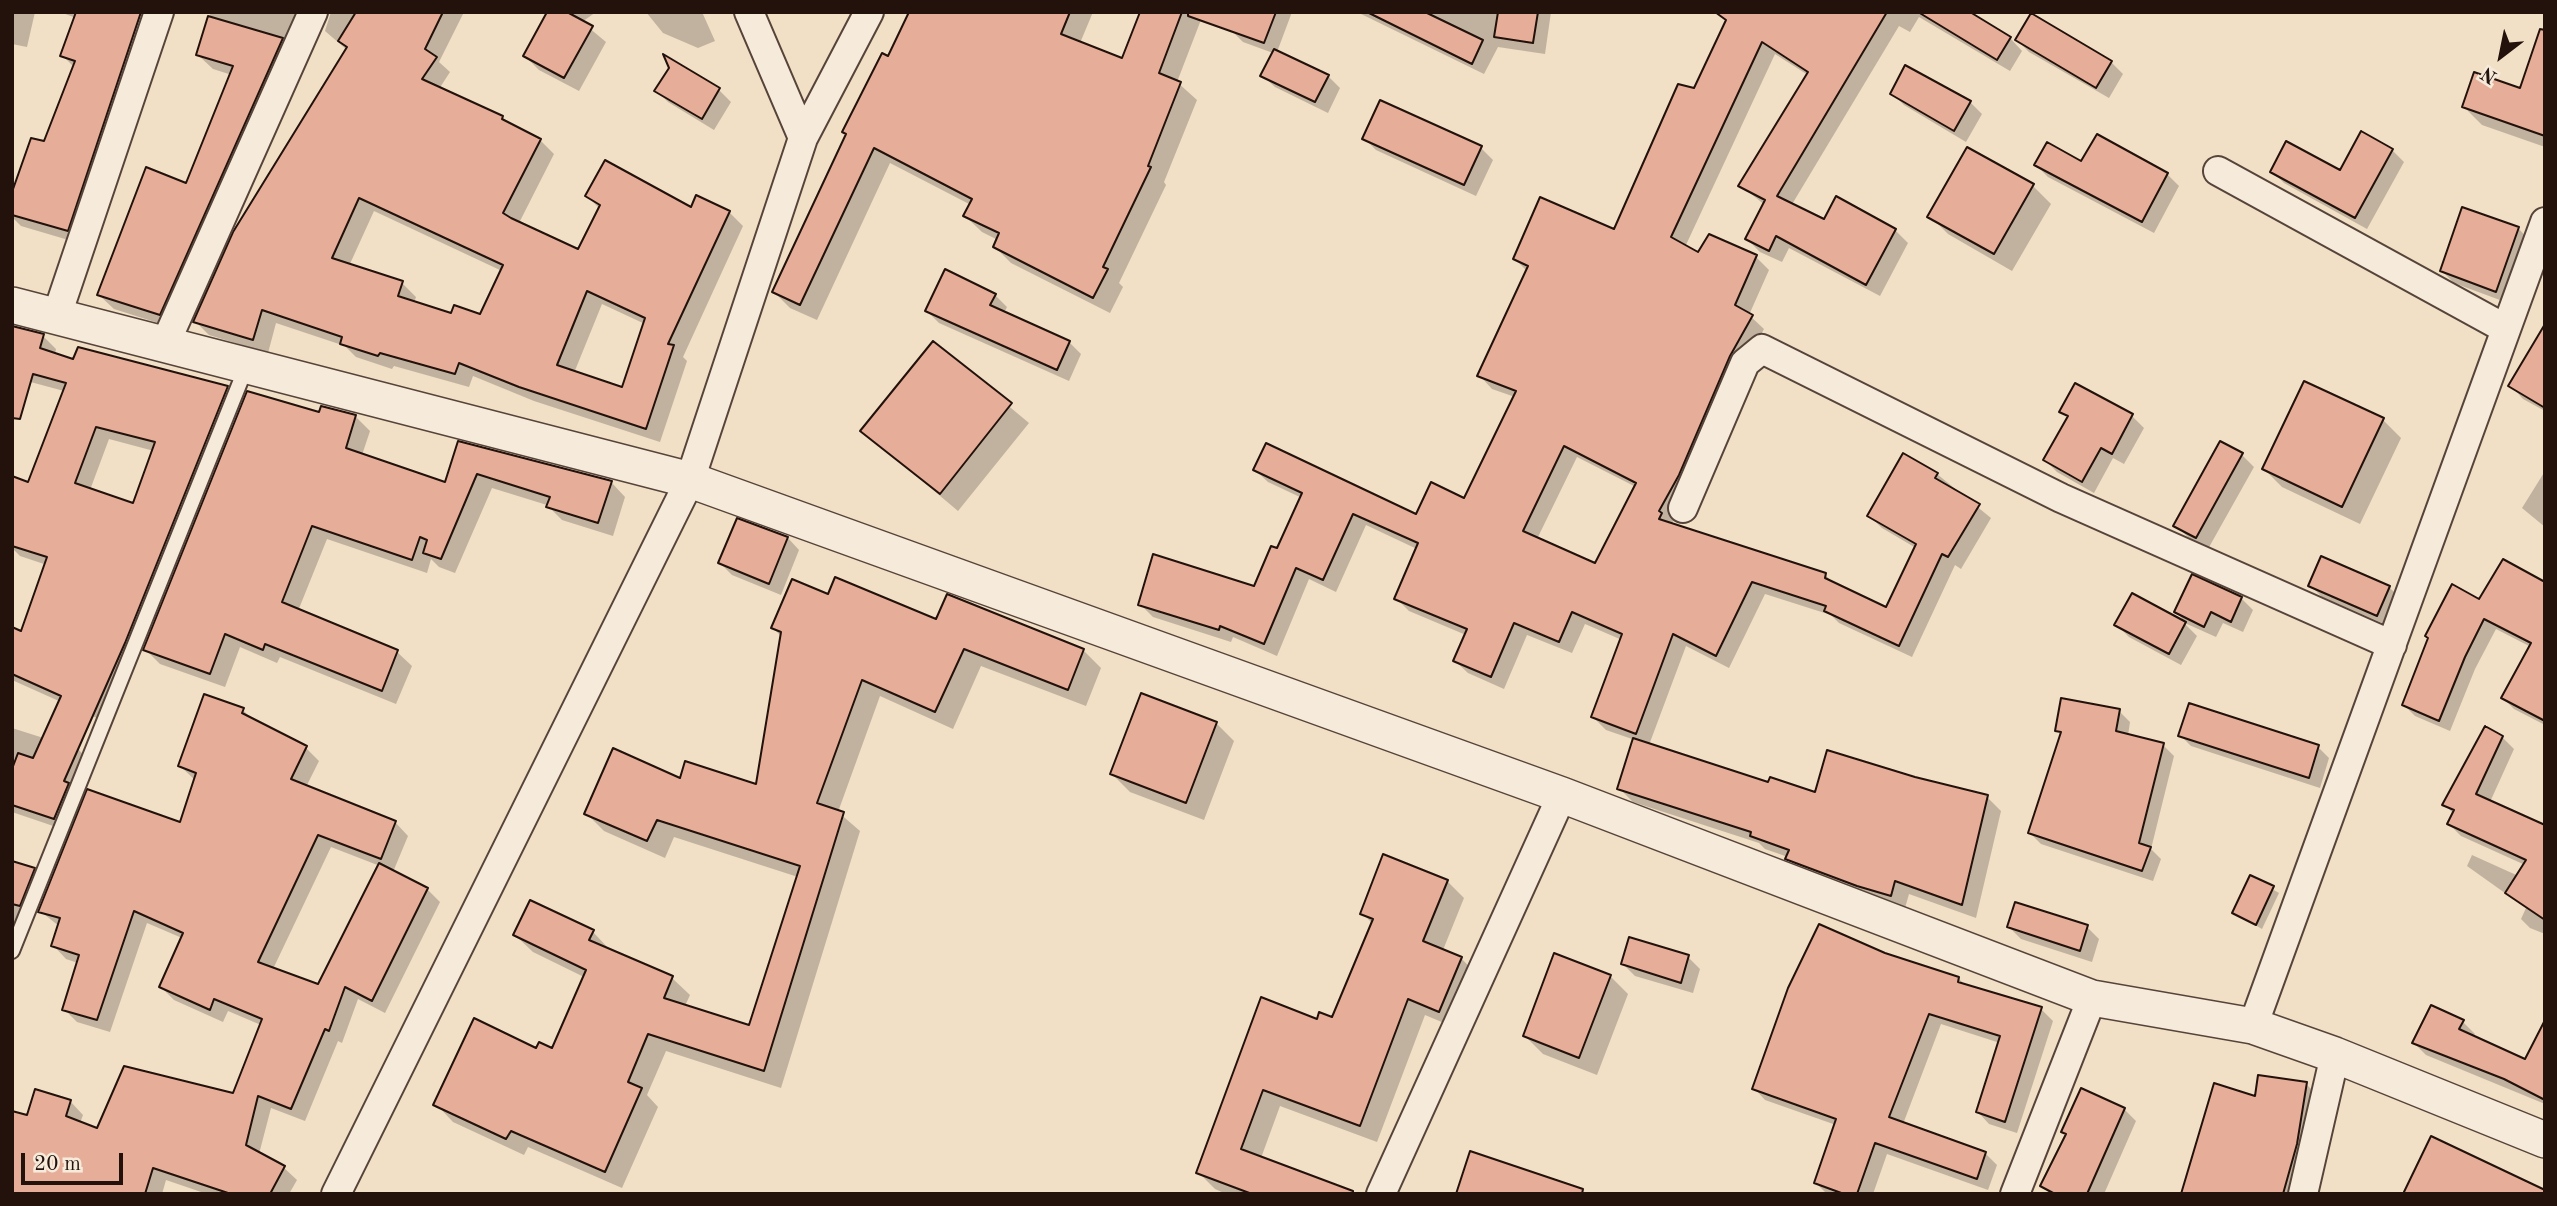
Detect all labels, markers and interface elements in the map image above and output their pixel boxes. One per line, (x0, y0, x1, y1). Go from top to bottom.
north arrow (2466, 21, 2536, 91)
text: N (2478, 62, 2501, 86)
scale bar (24, 1140, 126, 1184)
text: 20 m (34, 1154, 81, 1175)

